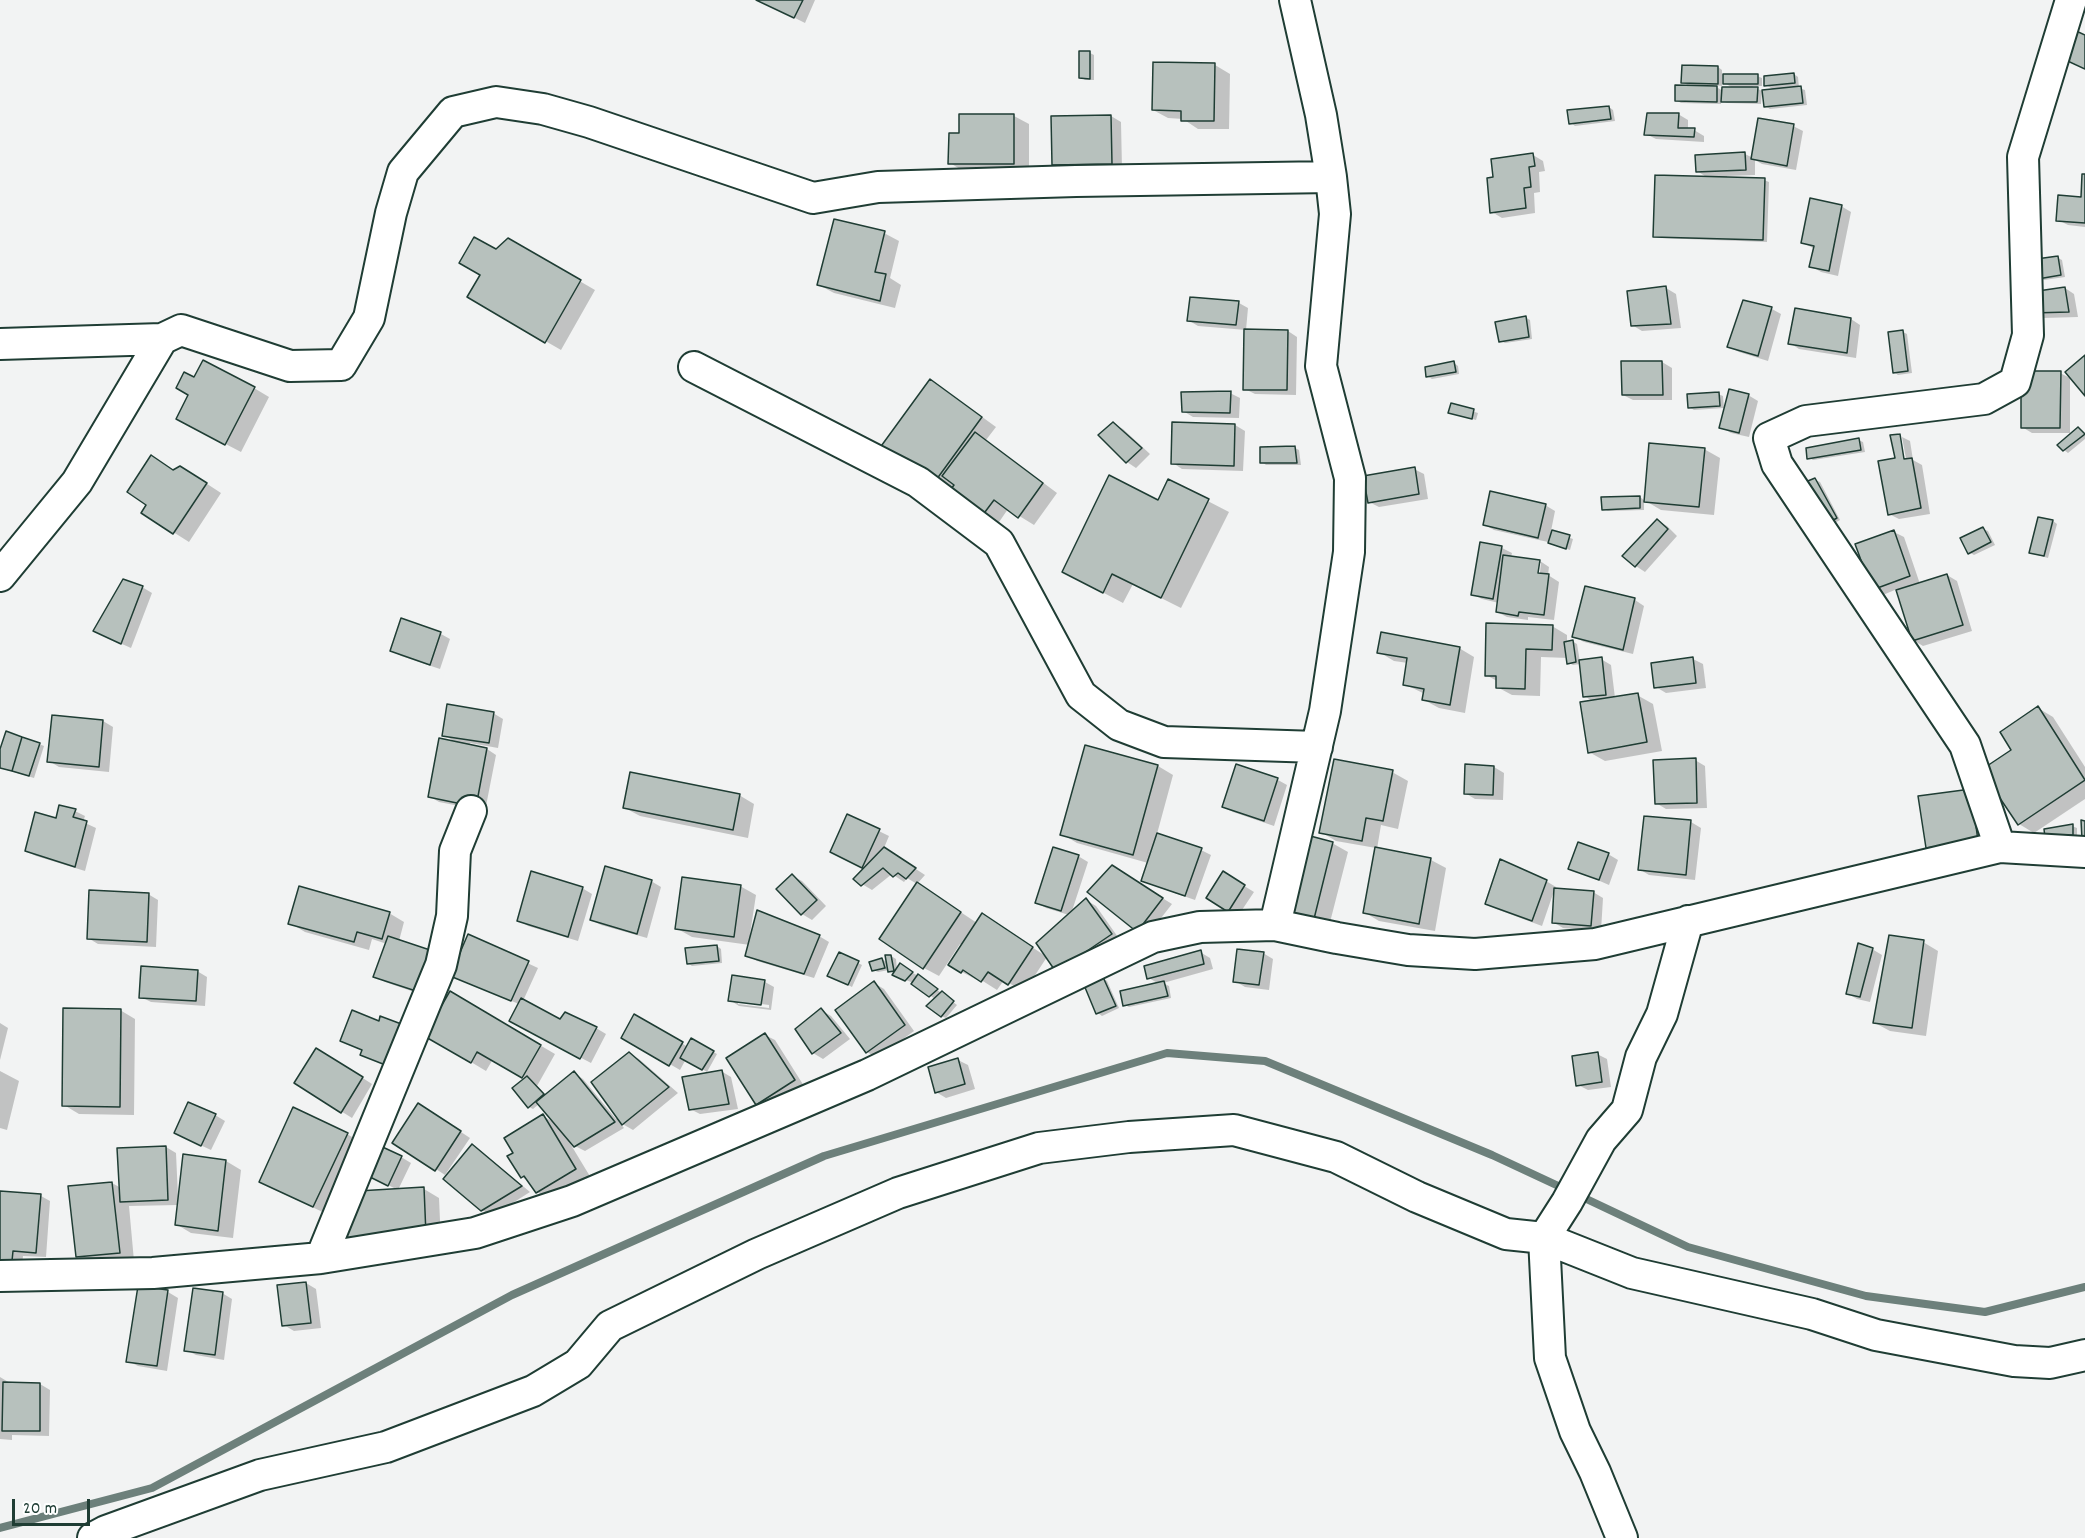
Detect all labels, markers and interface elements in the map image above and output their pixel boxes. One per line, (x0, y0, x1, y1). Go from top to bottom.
scale bar (15, 1487, 93, 1525)
text: 20 m (23, 1497, 57, 1522)

